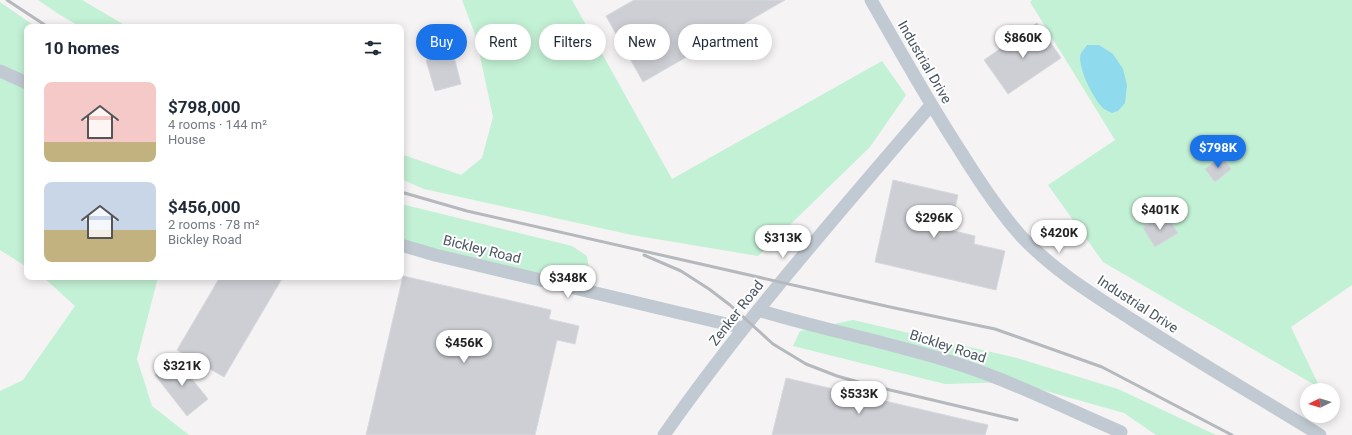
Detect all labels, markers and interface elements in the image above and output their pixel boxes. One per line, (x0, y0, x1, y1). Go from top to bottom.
street label: Industrial Drive (895, 18, 955, 106)
chip: Buy (416, 24, 467, 60)
chip: Rent (475, 24, 531, 60)
chip: Filters (539, 24, 606, 60)
chip: New (614, 24, 670, 60)
chip: Apartment (678, 24, 772, 60)
pin: $860K (995, 25, 1051, 59)
text: $860K (1004, 30, 1042, 45)
icon: filters (362, 37, 384, 59)
text: 10 homes (44, 38, 120, 58)
text: $798,000 (168, 97, 240, 117)
icon: home (76, 98, 124, 146)
text: 4 rooms · 144 m² (168, 117, 267, 132)
text: House (168, 132, 205, 147)
pin: $798K (1190, 135, 1246, 169)
text: $798K (1199, 140, 1237, 155)
text: $456,000 (168, 197, 240, 217)
pin: $401K (1132, 197, 1188, 231)
icon: home (76, 198, 124, 246)
text: $401K (1141, 202, 1179, 217)
pin: $296K (906, 205, 962, 239)
text: $296K (915, 210, 953, 225)
text: 2 rooms · 78 m² (168, 217, 260, 232)
pin: $420K (1031, 220, 1087, 254)
pin: $313K (755, 225, 811, 259)
text: $420K (1040, 225, 1078, 240)
text: $313K (764, 230, 802, 245)
text: Bickley Road (168, 232, 242, 247)
street label: Bickley Road (441, 232, 523, 266)
pin: $348K (540, 265, 596, 299)
text: $348K (549, 270, 587, 285)
street label: Industrial Drive (1095, 272, 1181, 336)
street label: Zenker Road (706, 277, 766, 349)
street label: Bickley Road (908, 326, 988, 366)
pin: $456K (436, 330, 492, 364)
text: $456K (445, 335, 483, 350)
pin: $321K (154, 353, 210, 387)
text: $321K (163, 358, 201, 373)
pin: $533K (831, 381, 887, 415)
north arrow (1300, 383, 1340, 423)
map controls (1300, 383, 1340, 423)
text: $533K (840, 386, 878, 401)

